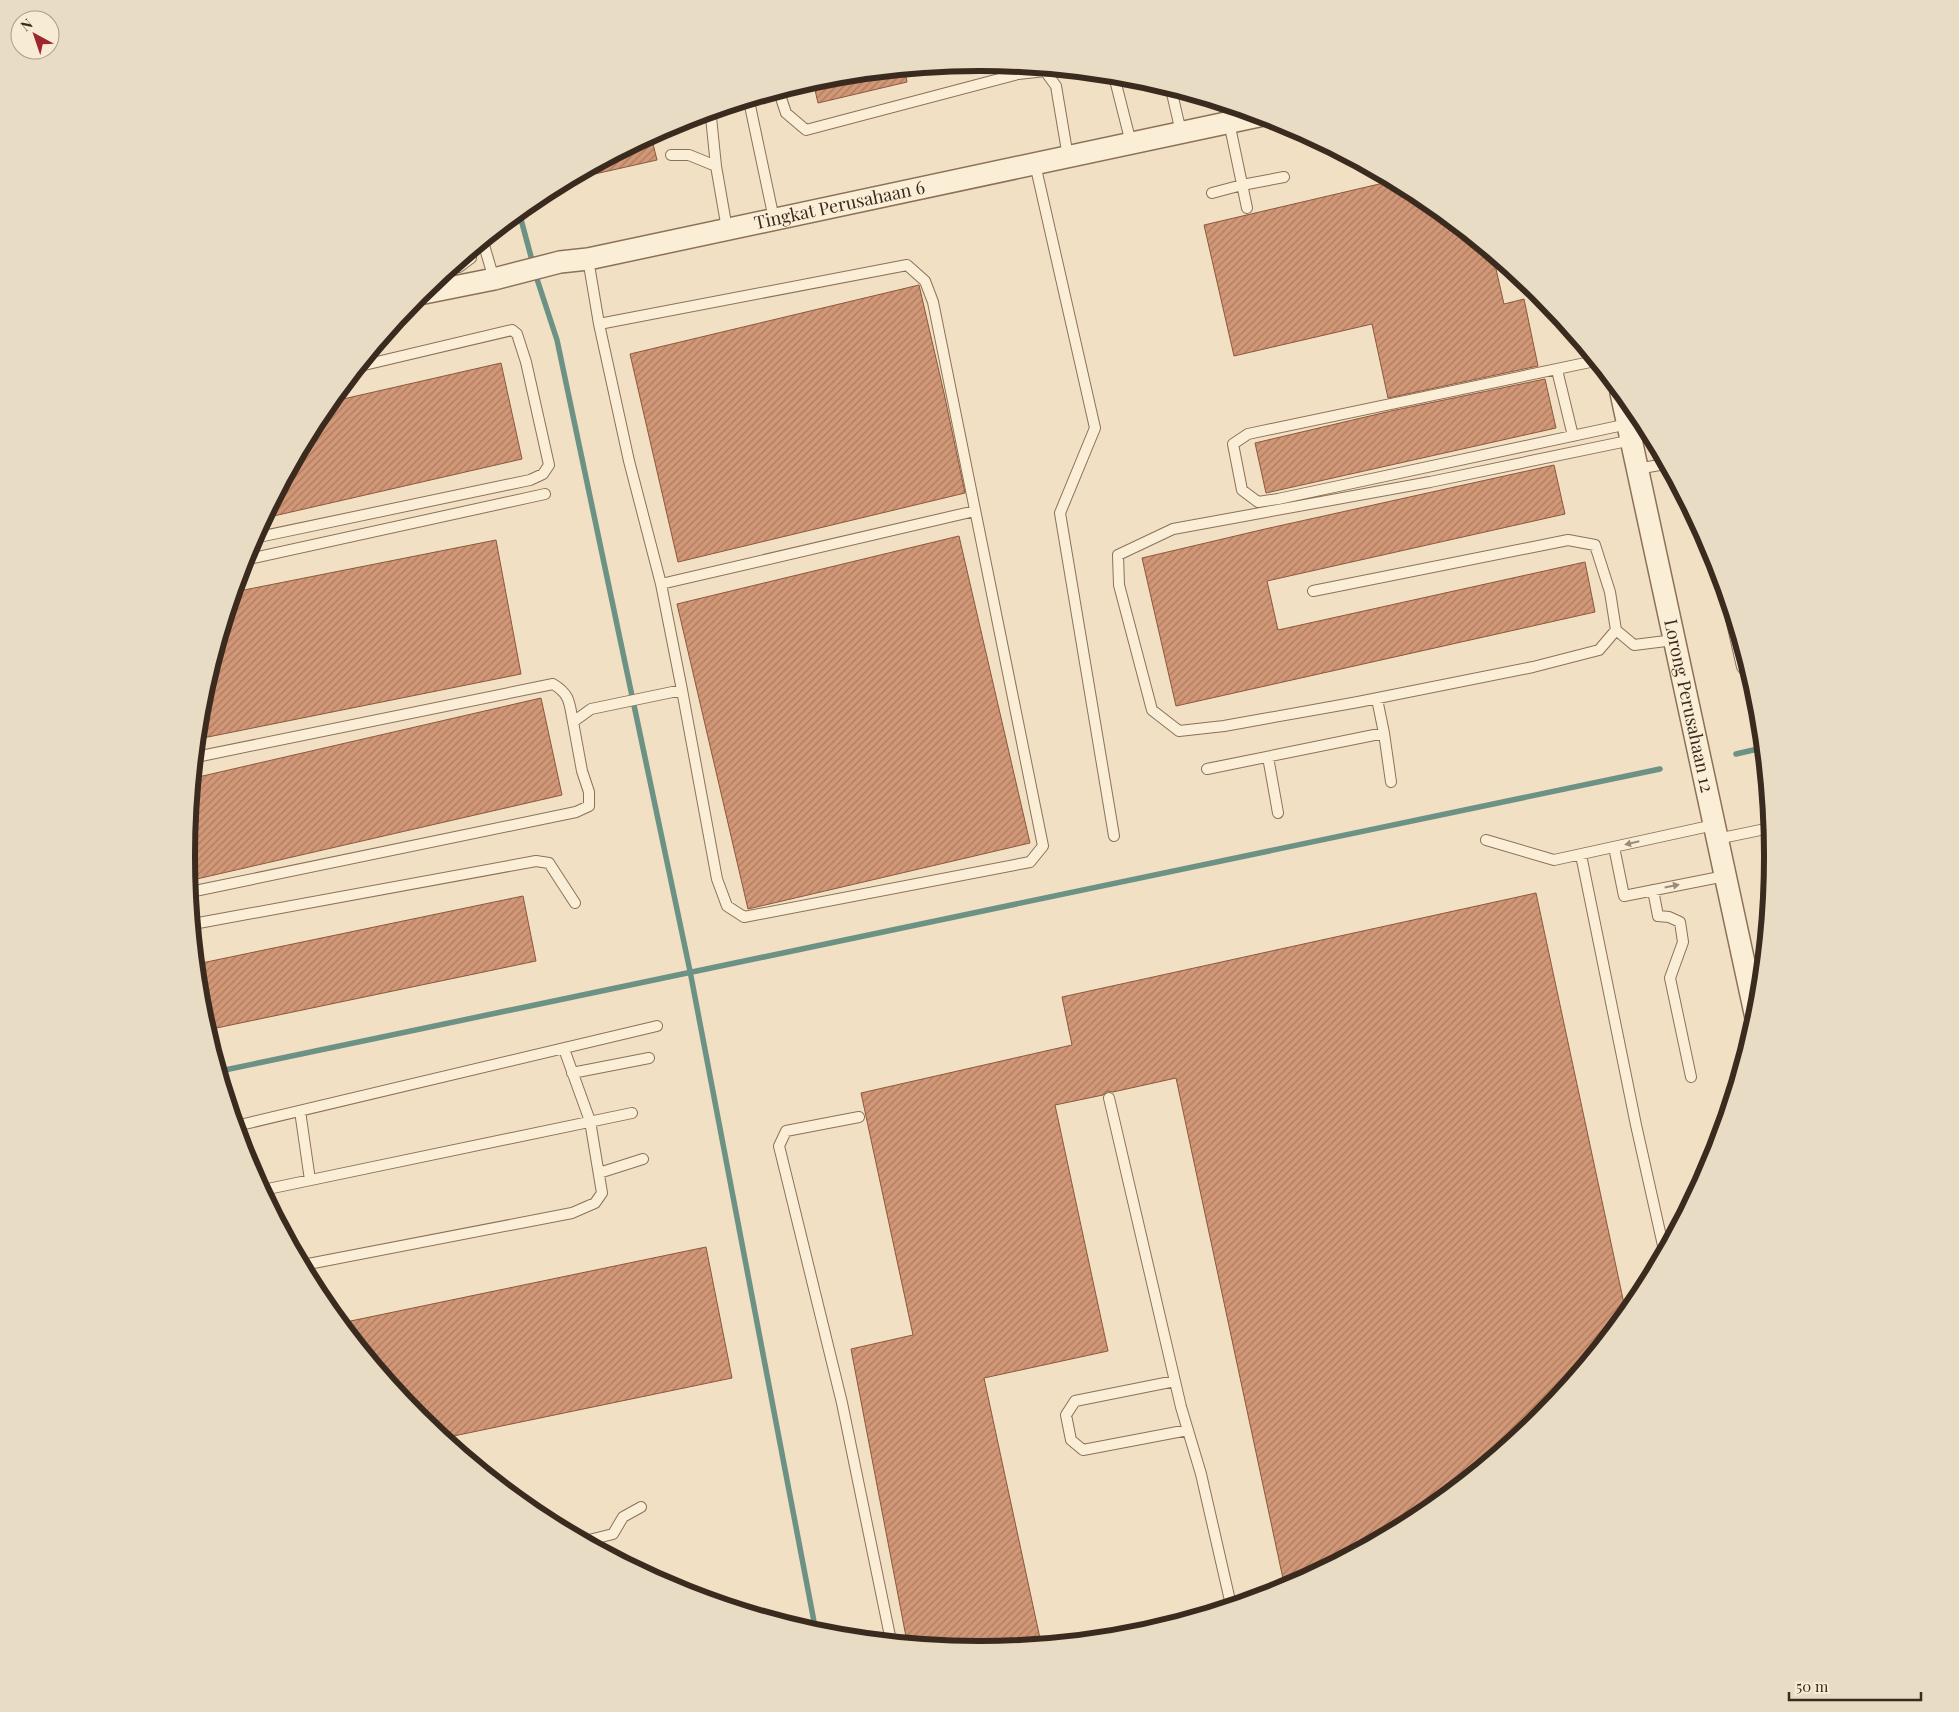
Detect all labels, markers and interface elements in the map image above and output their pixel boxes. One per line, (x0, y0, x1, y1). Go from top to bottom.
north arrow (10, 10, 60, 60)
text: N (16, 14, 36, 35)
street label: Tingkat Perusahaan 6 (752, 175, 927, 234)
street label: Lorong Perusahaan 12 (1659, 617, 1720, 794)
one-way arrow (1625, 839, 1640, 847)
one-way arrow (1664, 882, 1679, 890)
scale bar (1789, 1670, 1922, 1702)
text: 50 m (1796, 1676, 1829, 1696)

